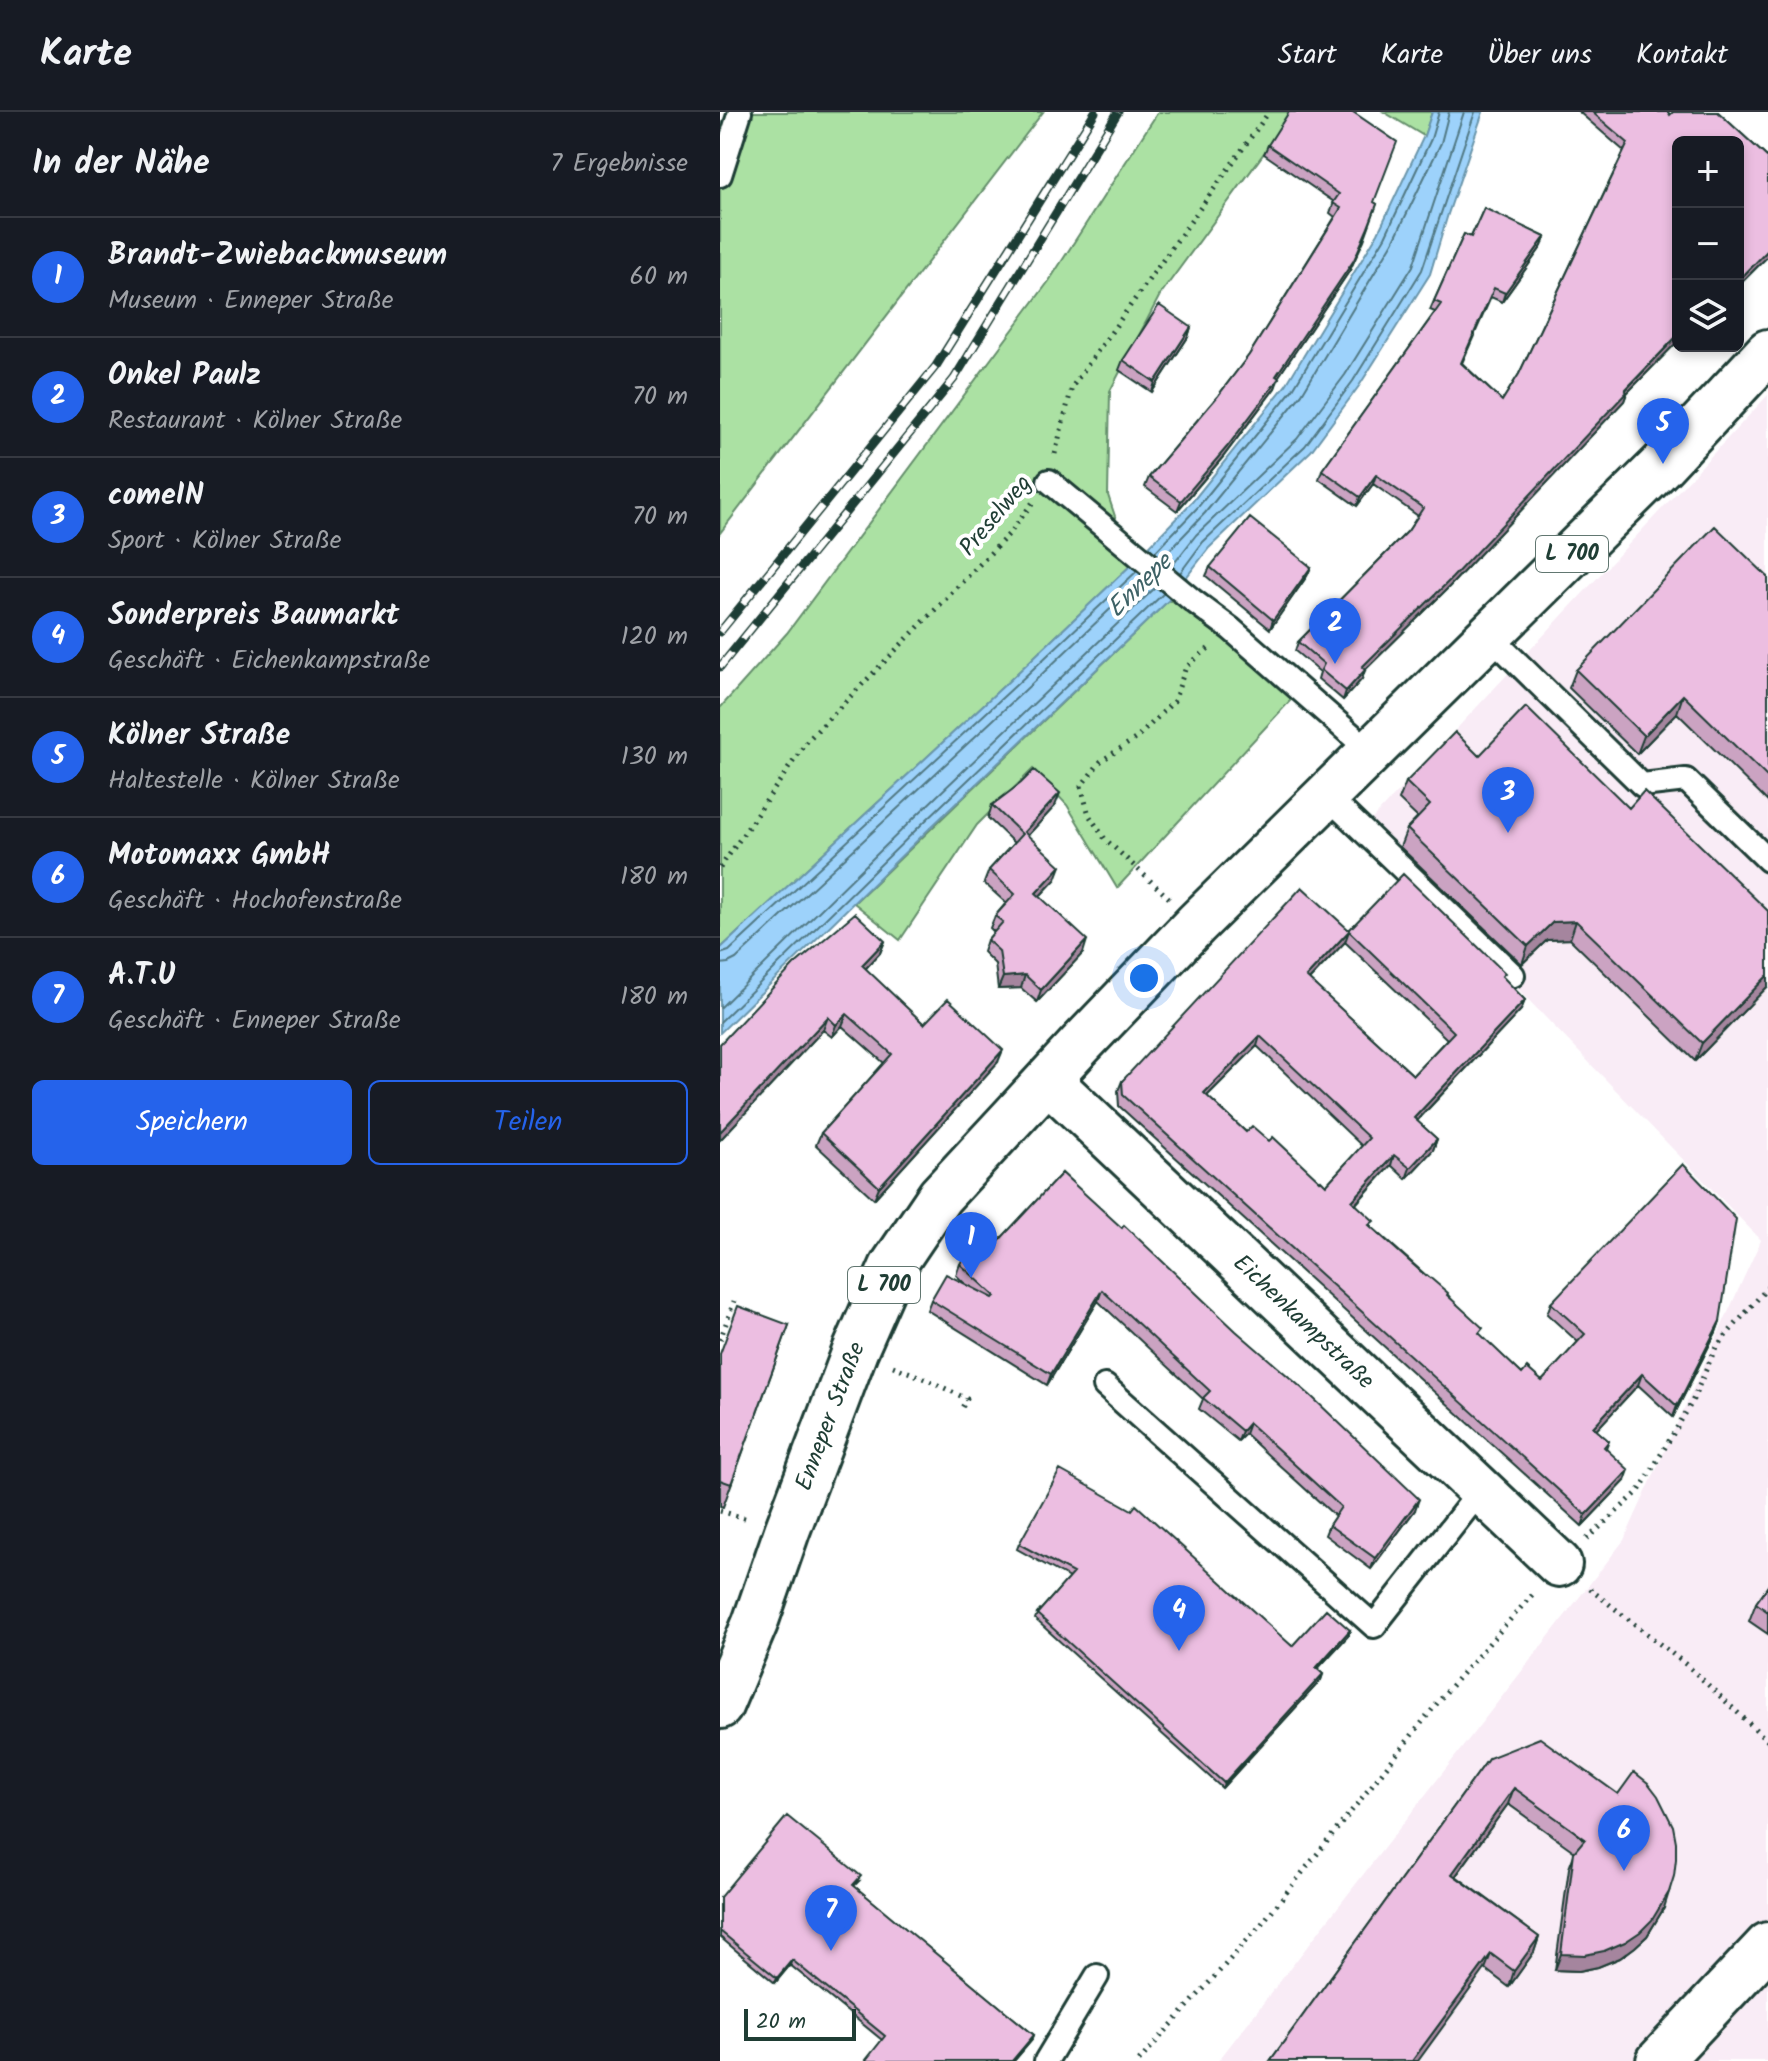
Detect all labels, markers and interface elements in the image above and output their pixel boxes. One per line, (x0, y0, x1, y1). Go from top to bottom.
text: Karte (40, 25, 132, 85)
text: Start (1278, 33, 1337, 78)
text: Karte (1381, 33, 1443, 78)
text: Über uns (1487, 33, 1592, 78)
text: Kontakt (1636, 33, 1728, 78)
map controls (1672, 136, 1744, 352)
button: + (1672, 136, 1744, 208)
text: In der Nähe (32, 137, 210, 191)
text: 7 Ergebnisse (550, 143, 688, 185)
button: − (1672, 208, 1744, 280)
text: Brandt-Zwiebackmuseum (108, 232, 447, 280)
text: 1 (54, 256, 62, 298)
text: 60 m (629, 256, 688, 298)
text: Museum · Enneper Straße (108, 280, 393, 322)
button: layers (1672, 280, 1744, 352)
text: Onkel Paulz (108, 352, 261, 400)
text: 2 (50, 376, 66, 418)
text: 70 m (632, 376, 688, 418)
pin: 5 (1637, 398, 1689, 464)
text: Restaurant · Kölner Straße (108, 400, 402, 442)
street label: Preselweg (950, 466, 1042, 566)
text: comeIN (108, 472, 204, 520)
text: 3 (51, 496, 65, 538)
text: 70 m (632, 496, 688, 538)
text: Sport · Kölner Straße (108, 520, 341, 562)
road number: L 700 (1536, 536, 1608, 572)
water label: Ennepe (1097, 542, 1185, 628)
text: Sonderpreis Baumarkt (108, 592, 399, 640)
pin: 2 (1309, 598, 1361, 664)
text: 4 (51, 616, 65, 658)
text: 120 m (621, 616, 688, 658)
text: Geschäft · Eichenkampstraße (108, 640, 430, 682)
text: Kölner Straße (108, 712, 290, 760)
text: 5 (51, 736, 65, 778)
text: 130 m (621, 736, 688, 778)
text: Haltestelle · Kölner Straße (108, 760, 400, 802)
pin: 3 (1482, 767, 1534, 833)
text: Motomaxx GmbH (108, 832, 330, 880)
text: 6 (51, 856, 65, 898)
text: 180 m (620, 856, 688, 898)
text: Geschäft · Hochofenstraße (108, 880, 402, 922)
text: A.T.U (108, 952, 175, 1000)
your location (1124, 958, 1164, 998)
text: 7 (52, 976, 64, 1018)
text: 180 m (620, 976, 688, 1018)
text: Geschäft · Enneper Straße (108, 1000, 401, 1042)
button: Speichern (32, 1080, 352, 1165)
button: Teilen (368, 1080, 688, 1165)
pin: 1 (945, 1212, 997, 1278)
street label: Eichenkampstraße (1223, 1245, 1384, 1399)
road number: L 700 (848, 1267, 920, 1303)
street label: Enneper Straße (784, 1335, 876, 1496)
pin: 4 (1153, 1585, 1205, 1651)
pin: 6 (1598, 1805, 1650, 1871)
pin: 7 (805, 1885, 857, 1951)
scale bar (744, 2005, 856, 2041)
text: 20 m (756, 2005, 806, 2040)

